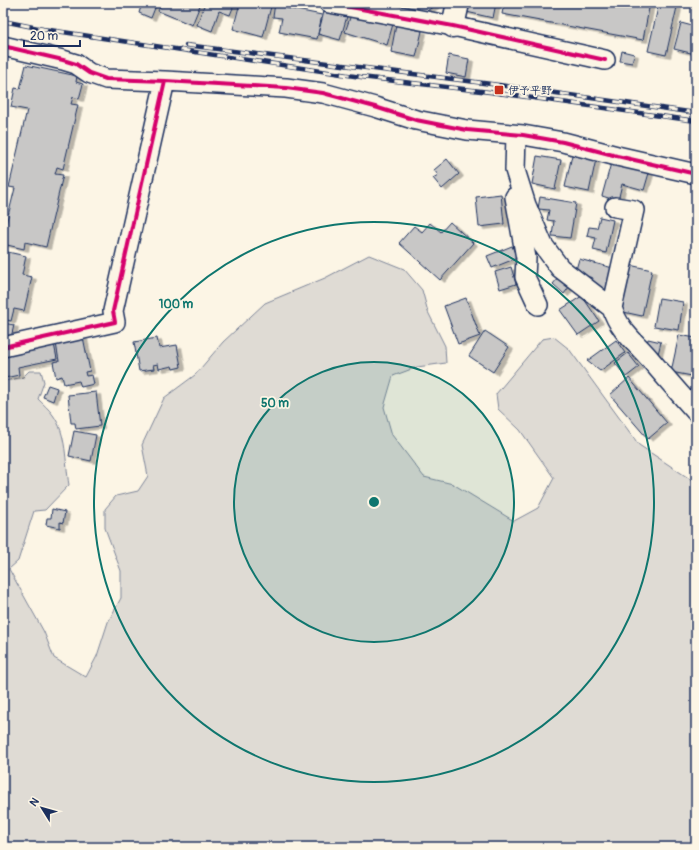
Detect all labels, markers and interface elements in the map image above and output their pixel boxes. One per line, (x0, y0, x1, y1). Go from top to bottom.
scale bar (24, 22, 80, 48)
text: 20 m (30, 29, 59, 44)
marker: 伊予平野 (493, 84, 505, 96)
place label: 伊予平野 (508, 84, 552, 97)
text: 100 m (159, 297, 194, 312)
text: 50 m (261, 396, 289, 411)
centre of rings (367, 495, 381, 509)
north arrow (22, 788, 62, 828)
text: N (27, 795, 42, 809)

